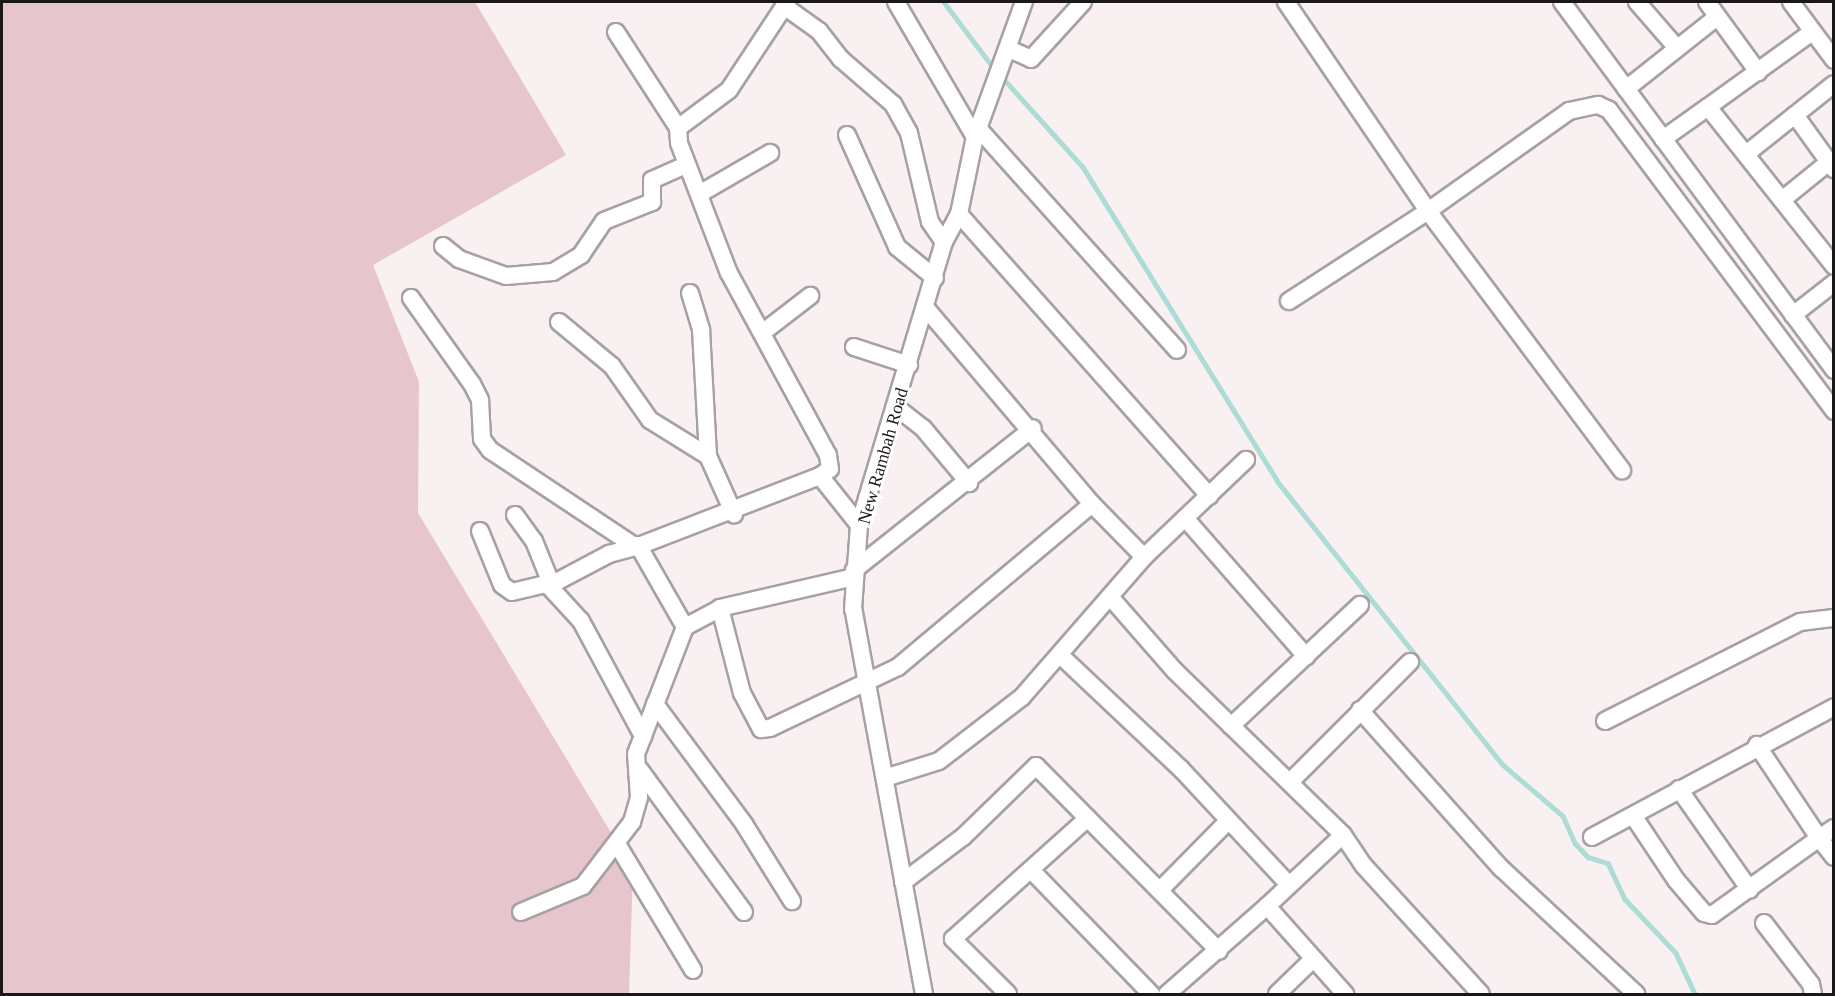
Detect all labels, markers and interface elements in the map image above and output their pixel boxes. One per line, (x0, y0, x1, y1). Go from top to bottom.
street label: New Rambah Road (850, 376, 916, 536)

